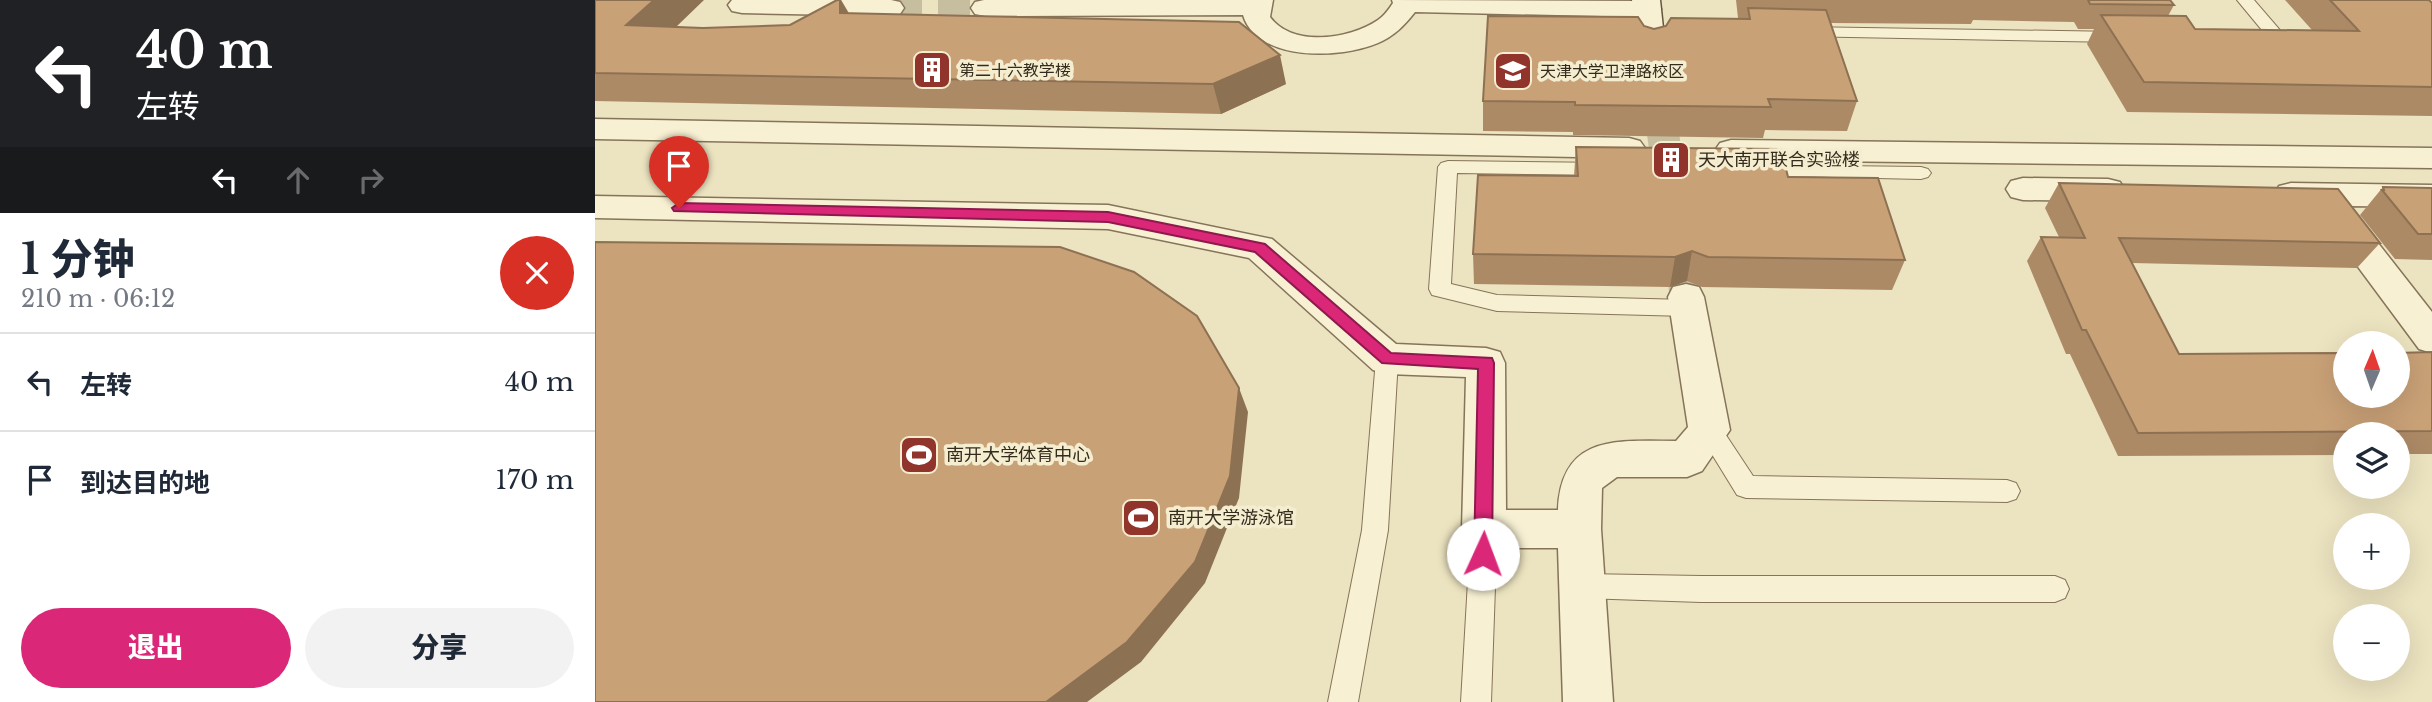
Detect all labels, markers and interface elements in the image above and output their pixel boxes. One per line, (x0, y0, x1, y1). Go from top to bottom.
text: 40 m (136, 20, 273, 81)
icon: left (21, 28, 112, 119)
building icon: 第二十六教学楼 (911, 49, 953, 91)
school or university icon: 天津大学卫津路校区 (1492, 50, 1534, 92)
place label: 第二十六教学楼 (959, 60, 1071, 80)
place label: 天津大学卫津路校区 (1540, 61, 1684, 81)
text: 左转 (136, 87, 200, 127)
pin (649, 136, 709, 208)
building icon: 天大南开联合实验楼 (1650, 139, 1692, 181)
icon: arrive (660, 147, 698, 185)
place label: 天大南开联合实验楼 (1698, 149, 1860, 171)
icon: left (206, 161, 244, 199)
icon: ahead (279, 161, 317, 199)
icon: right (352, 161, 390, 199)
text: 1 分钟 (21, 233, 134, 285)
button: close (500, 236, 574, 310)
text: 210 m · 06:12 (21, 285, 175, 313)
north arrow (2333, 331, 2410, 408)
map controls (2333, 331, 2410, 681)
icon: left (21, 363, 59, 401)
text: 40 m (505, 366, 574, 398)
text: 左转 (80, 369, 132, 401)
button: layers (2333, 422, 2410, 499)
sports icon: 南开大学体育中心 (898, 434, 940, 476)
place label: 南开大学体育中心 (946, 444, 1090, 466)
icon: arrive (21, 461, 59, 499)
text: 170 m (495, 464, 574, 496)
text: 到达目的地 (80, 467, 210, 499)
sports icon: 南开大学游泳馆 (1120, 497, 1162, 539)
place label: 南开大学游泳馆 (1168, 507, 1294, 529)
button: + (2333, 513, 2410, 590)
position arrow (1446, 517, 1520, 591)
button: − (2333, 604, 2410, 681)
button: 退出 (21, 608, 291, 688)
button: 分享 (305, 608, 574, 688)

